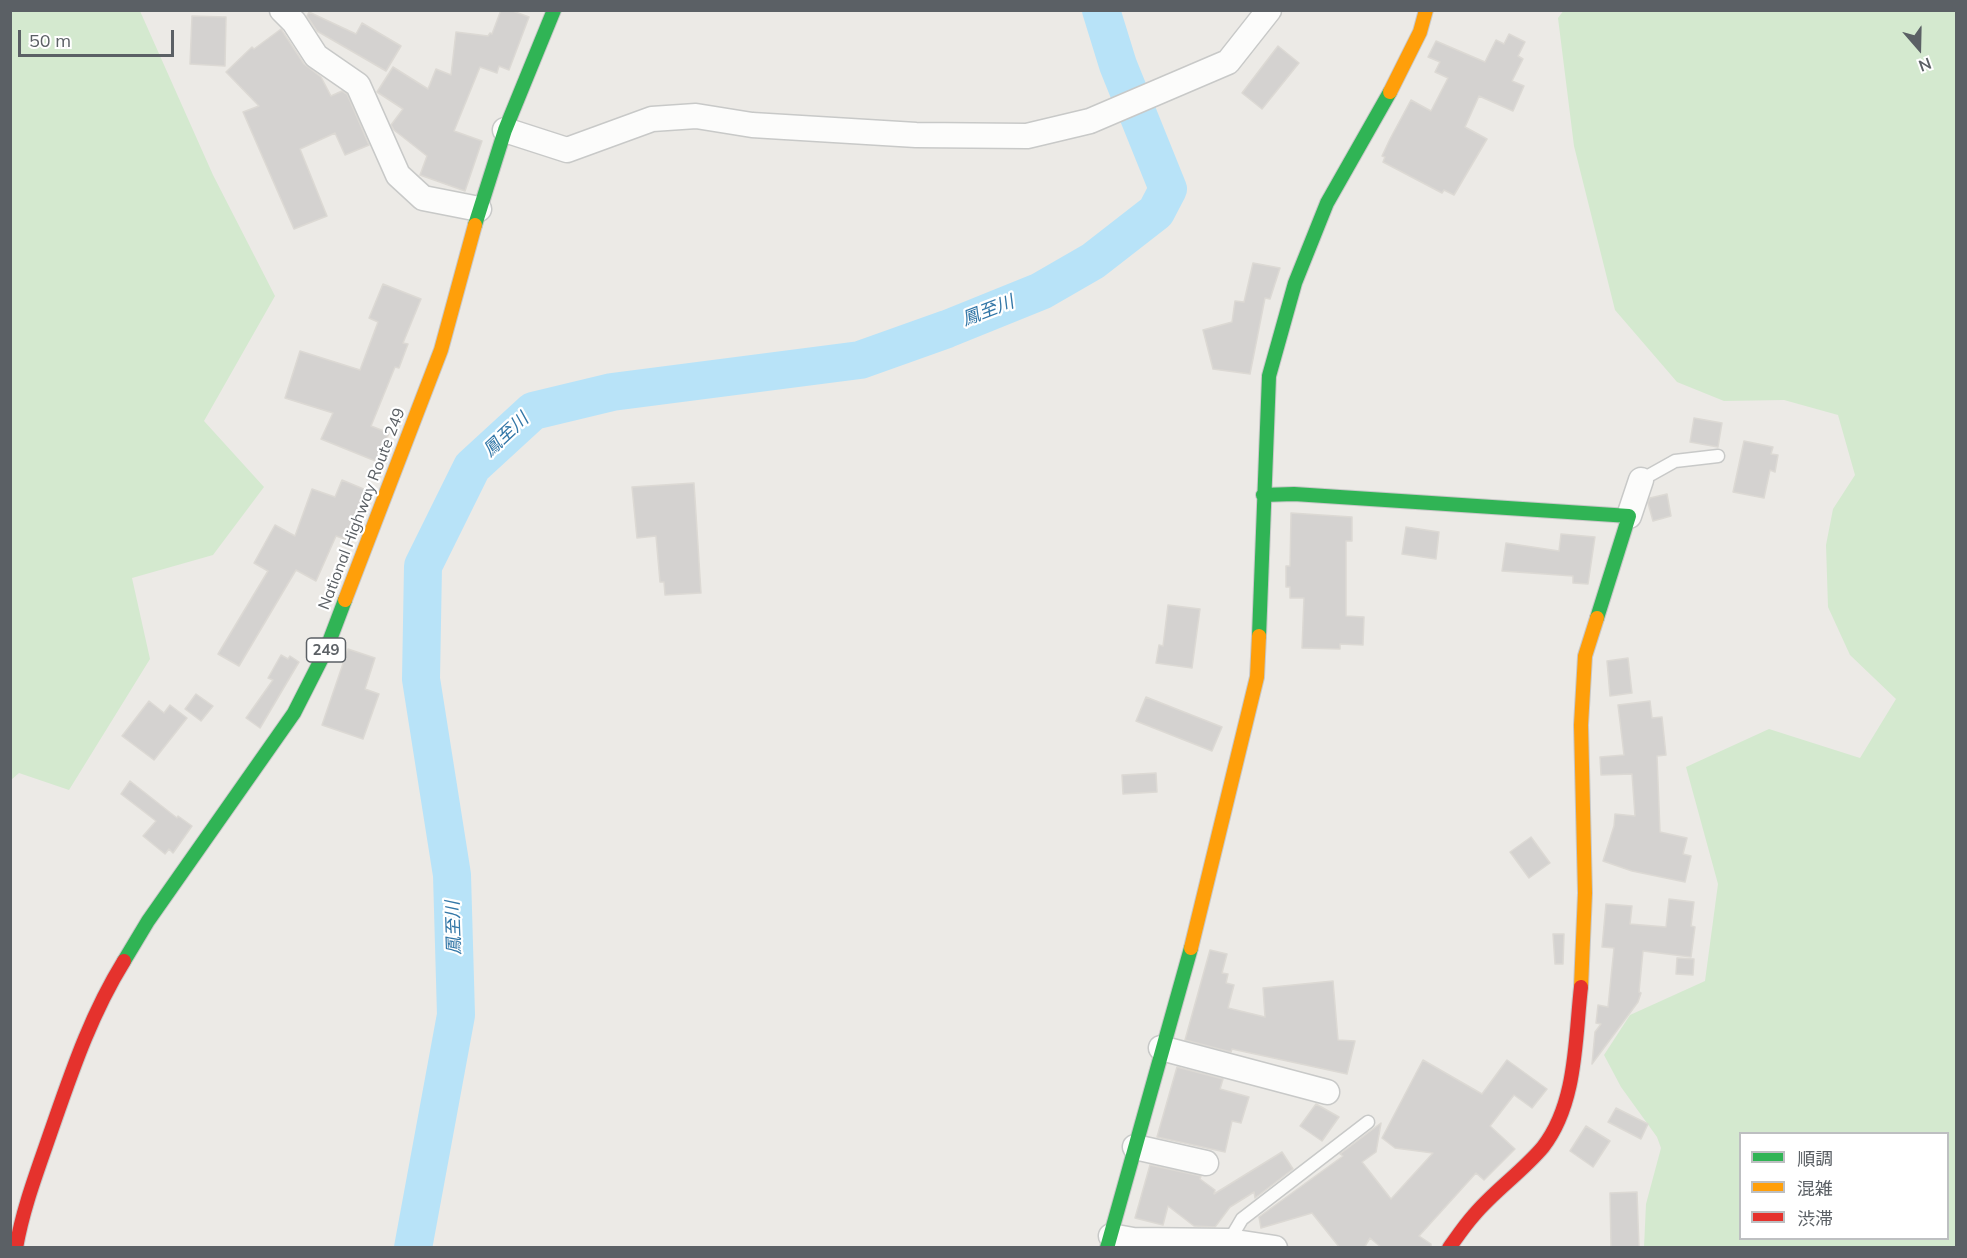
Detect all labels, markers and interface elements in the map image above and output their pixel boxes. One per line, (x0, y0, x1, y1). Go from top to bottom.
scale bar (21, 18, 177, 56)
north arrow (1889, 18, 1949, 78)
text: 50 m (29, 29, 71, 52)
text: N (1916, 53, 1934, 76)
water label: 鳳至川 (959, 291, 1017, 331)
street label: National Highway Route 249 (315, 405, 409, 613)
water label: 鳳至川 (479, 409, 533, 461)
road number: 249 (306, 638, 346, 662)
water label: 鳳至川 (442, 901, 466, 955)
legend (1739, 1132, 1949, 1240)
text: 順調 (1797, 1147, 1833, 1170)
text: 混雑 (1797, 1177, 1833, 1200)
text: 渋滞 (1797, 1207, 1833, 1230)

